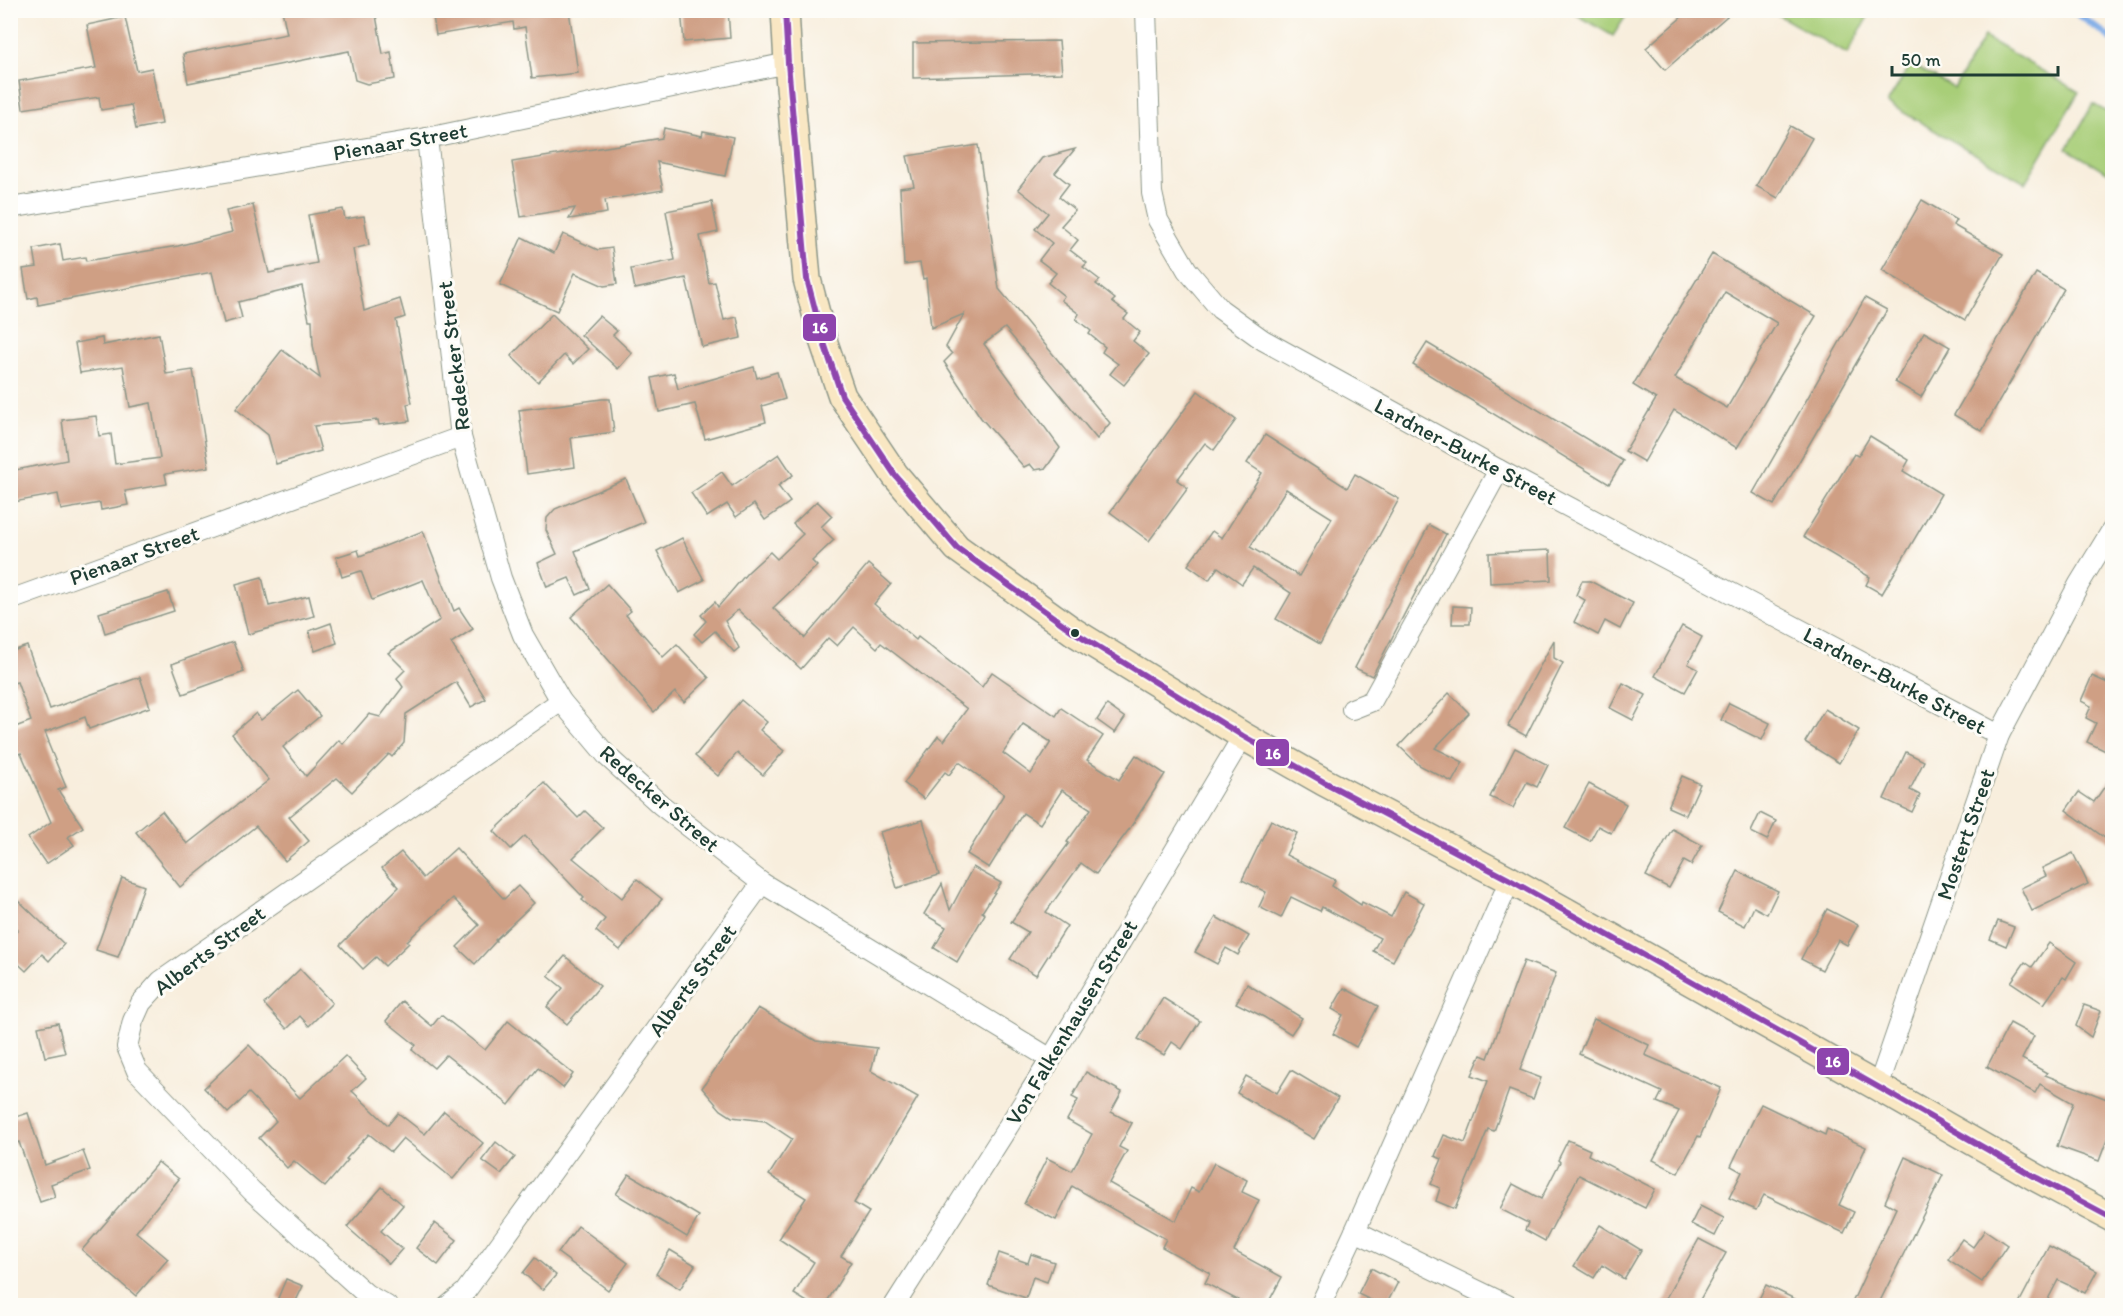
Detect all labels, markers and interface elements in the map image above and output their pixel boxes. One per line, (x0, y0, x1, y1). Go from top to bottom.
scale bar (1892, 39, 2058, 77)
text: 50 m (1901, 49, 1941, 71)
street label: Pienaar Street (331, 116, 469, 167)
street label: Redecker Street (431, 280, 476, 432)
line badge: 16 (802, 313, 837, 342)
text: 16 (812, 318, 828, 337)
street label: Lardner-Burke Street (1370, 392, 1562, 511)
street label: Pienaar Street (66, 520, 203, 591)
street label: Lardner-Burke Street (1799, 621, 1991, 740)
unlabelled marker (1069, 627, 1081, 639)
line badge: 16 (1255, 738, 1290, 767)
street label: Redecker Street (594, 739, 725, 858)
text: 16 (1265, 744, 1281, 763)
street label: Mostert Street (1930, 765, 2001, 904)
street label: Alberts Street (148, 900, 270, 1001)
street label: Von Falkenhausen Street (999, 915, 1143, 1130)
street label: Alberts Street (643, 919, 742, 1042)
line badge: 16 (1816, 1047, 1850, 1076)
text: 16 (1825, 1052, 1841, 1071)

